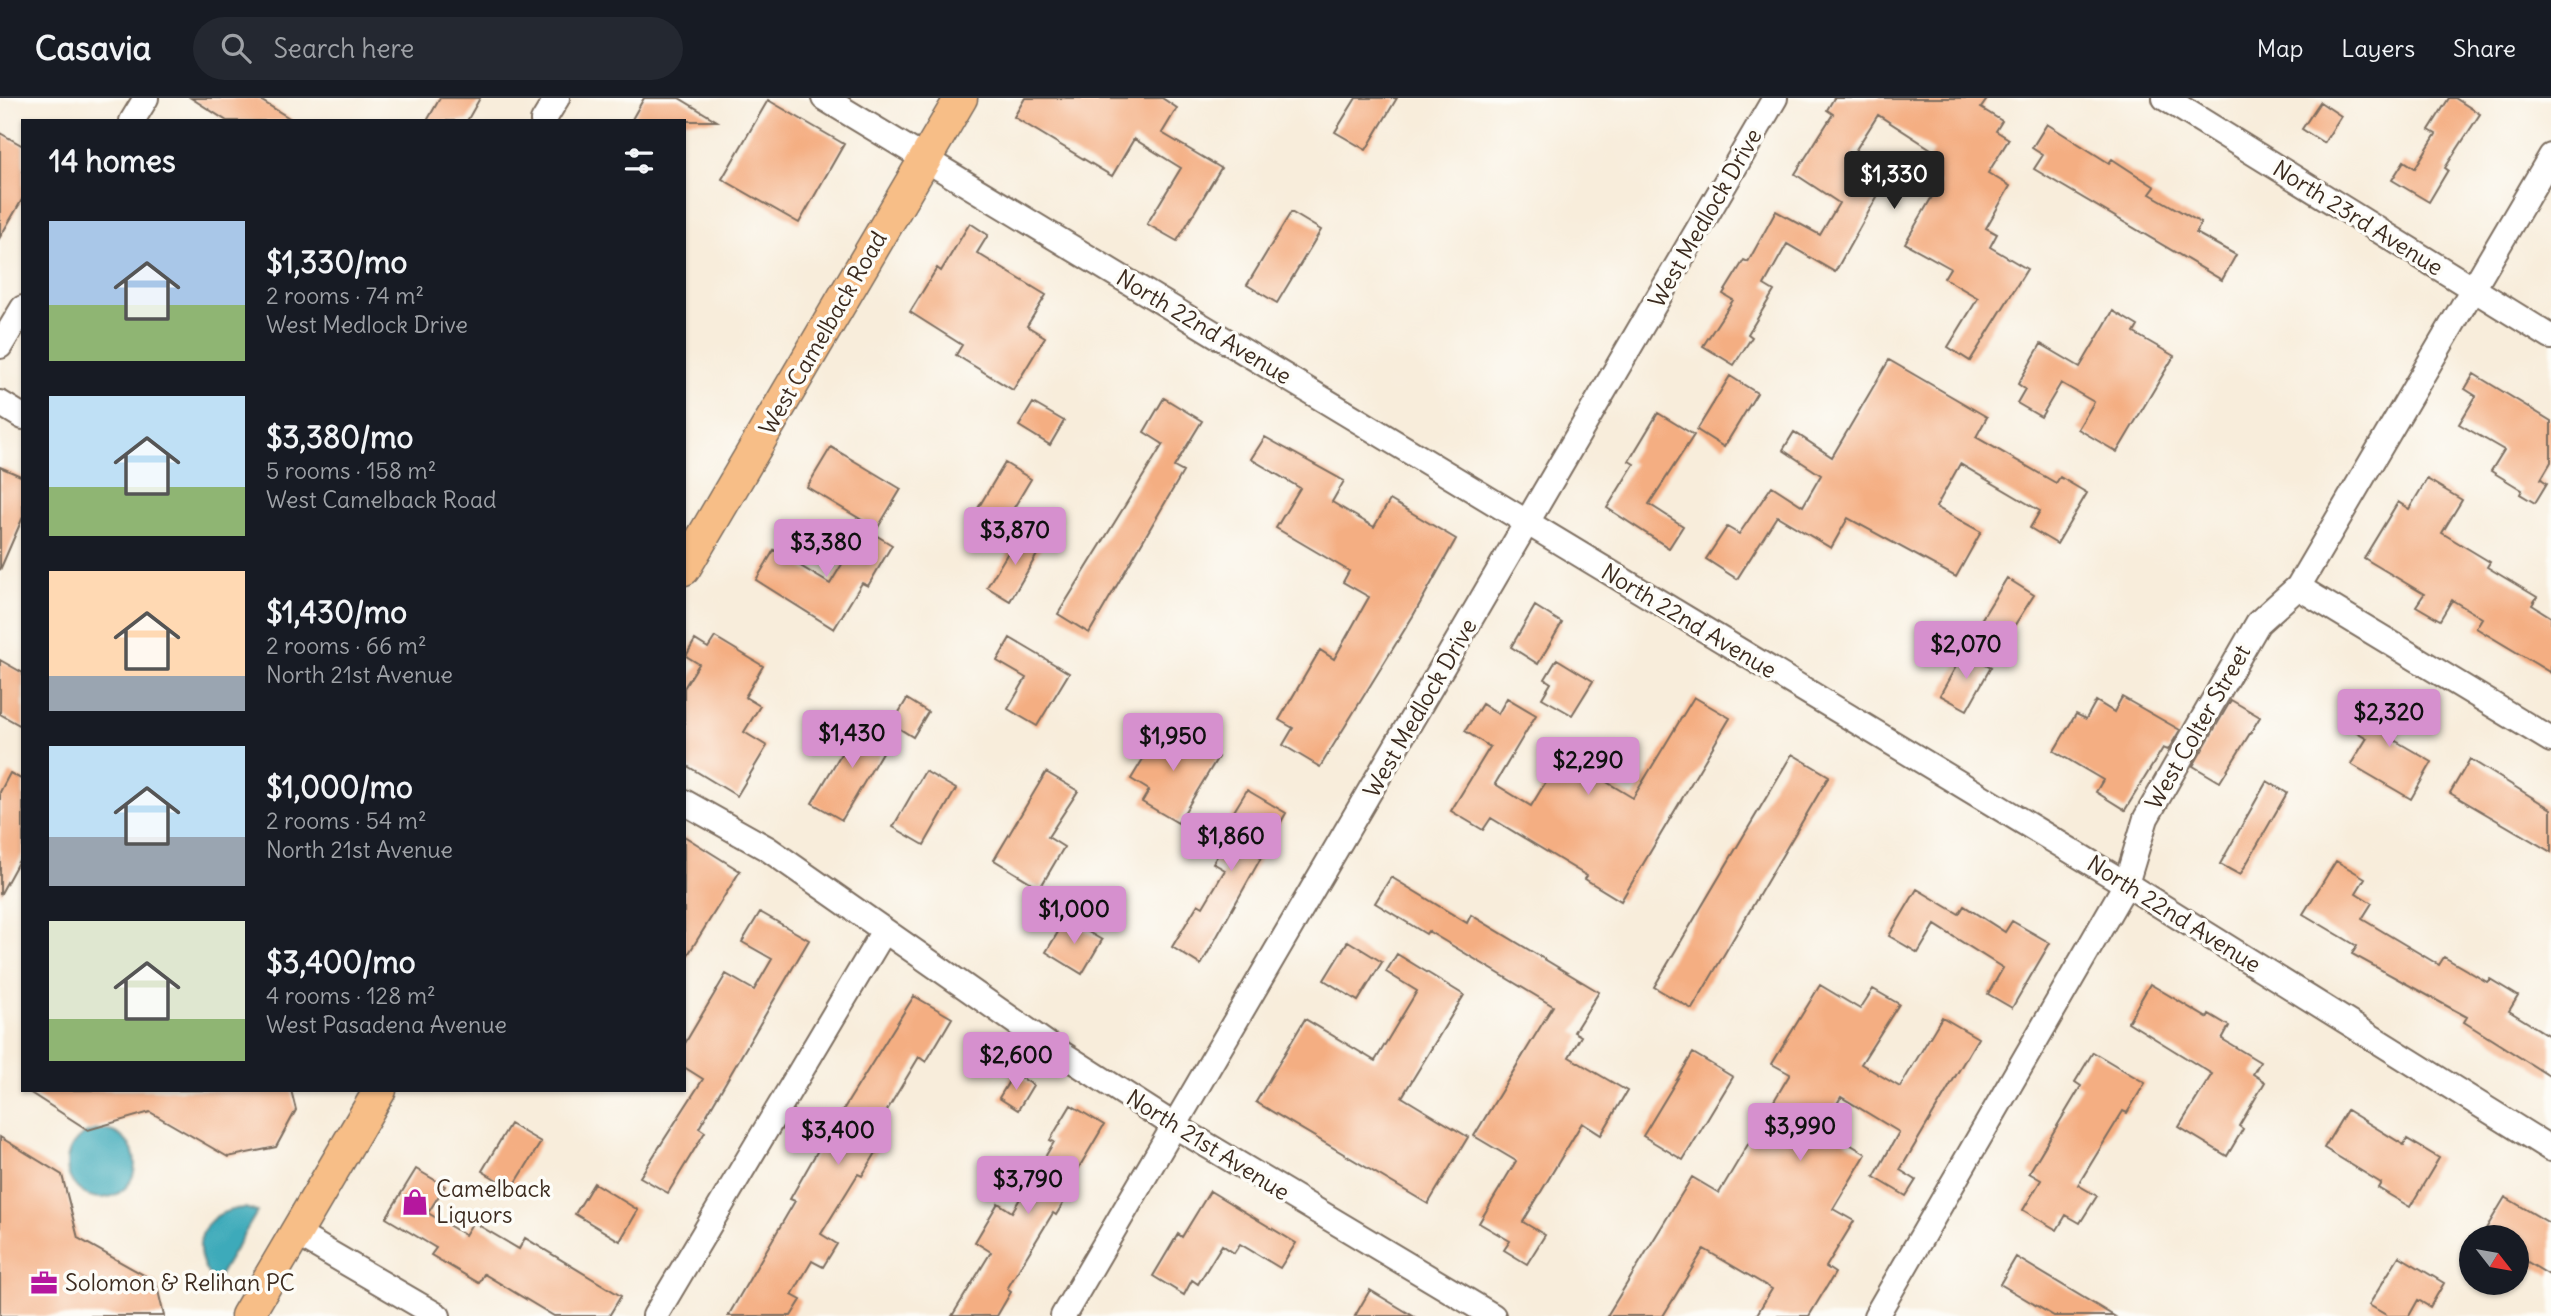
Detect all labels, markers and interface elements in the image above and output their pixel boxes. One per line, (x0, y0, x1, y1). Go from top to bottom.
search box (193, 17, 683, 80)
text: Casavia (35, 27, 151, 69)
icon: search (217, 29, 255, 67)
text: Search here (273, 32, 414, 65)
text: Map (2257, 33, 2303, 63)
text: Layers (2341, 33, 2415, 63)
text: Share (2453, 33, 2516, 63)
street label: West Medlock Drive (1642, 123, 1768, 312)
text: 14 homes (49, 142, 176, 180)
icon: filters (620, 142, 658, 180)
pin: $1,330 (1837, 152, 1951, 211)
street label: North 23rd Avenue (2268, 154, 2449, 282)
text: $1,330 (1860, 159, 1928, 188)
street label: West Camelback Road (752, 226, 893, 440)
text: $1,330/mo (266, 243, 407, 281)
icon: home (105, 249, 189, 333)
street label: North 22nd Avenue (1111, 263, 1297, 390)
text: 2 rooms · 74 m² (266, 281, 424, 310)
text: West Medlock Drive (266, 310, 468, 339)
text: $3,380/mo (266, 418, 413, 456)
icon: home (105, 424, 189, 508)
text: 5 rooms · 158 m² (266, 456, 436, 485)
text: West Camelback Road (266, 485, 497, 514)
pin: $3,870 (958, 508, 1072, 567)
text: $3,870 (980, 515, 1050, 544)
pin: $3,380 (769, 519, 883, 579)
text: $3,380 (790, 527, 862, 556)
street label: North 22nd Avenue (1596, 557, 1782, 684)
text: $1,430/mo (266, 593, 407, 631)
icon: home (105, 599, 189, 683)
street label: West Medlock Drive (1357, 613, 1483, 802)
pin: $2,070 (1909, 622, 2023, 681)
text: $2,070 (1930, 629, 2002, 658)
text: 2 rooms · 66 m² (266, 631, 427, 660)
street label: West Colter Street (2139, 639, 2257, 814)
text: North 21st Avenue (266, 660, 453, 689)
pin: $2,320 (2332, 690, 2446, 749)
text: $2,320 (2354, 697, 2424, 726)
pin: $1,430 (795, 710, 909, 770)
pin: $1,950 (1116, 714, 1230, 773)
text: $1,430 (818, 718, 886, 747)
text: $1,950 (1139, 721, 1207, 750)
pin: $2,290 (1531, 738, 1645, 797)
text: $2,290 (1552, 745, 1624, 774)
text: $1,000/mo (266, 768, 413, 806)
icon: home (105, 774, 189, 858)
text: 2 rooms · 54 m² (266, 806, 427, 835)
pin: $1,860 (1174, 814, 1288, 873)
text: $1,860 (1197, 821, 1265, 850)
text: North 21st Avenue (266, 835, 453, 864)
street label: North 22nd Avenue (2082, 849, 2266, 979)
pin: $1,000 (1017, 886, 1131, 946)
text: $1,000 (1038, 894, 1110, 923)
text: $3,400/mo (266, 943, 416, 981)
icon: home (105, 949, 189, 1033)
text: 4 rooms · 128 m² (266, 981, 436, 1010)
text: West Pasadena Avenue (266, 1010, 507, 1039)
pin: $2,600 (959, 1032, 1073, 1092)
text: $2,600 (979, 1040, 1053, 1069)
street label: North 21st Avenue (1121, 1083, 1295, 1206)
pin: $3,990 (1743, 1104, 1857, 1163)
pin: $3,400 (781, 1108, 895, 1167)
text: $3,990 (1764, 1111, 1836, 1140)
text: $3,400 (801, 1115, 875, 1144)
pin: $3,790 (971, 1156, 1085, 1216)
text: $3,790 (993, 1164, 1063, 1193)
place label: Camelback Liquors (436, 1174, 551, 1229)
shop icon: Camelback Liquors (400, 1187, 430, 1217)
north arrow (2459, 1225, 2529, 1295)
map controls (2459, 1225, 2529, 1295)
office icon: Solomon & Relihan PC (29, 1268, 59, 1298)
place label: Solomon & Relihan PC (65, 1268, 295, 1297)

